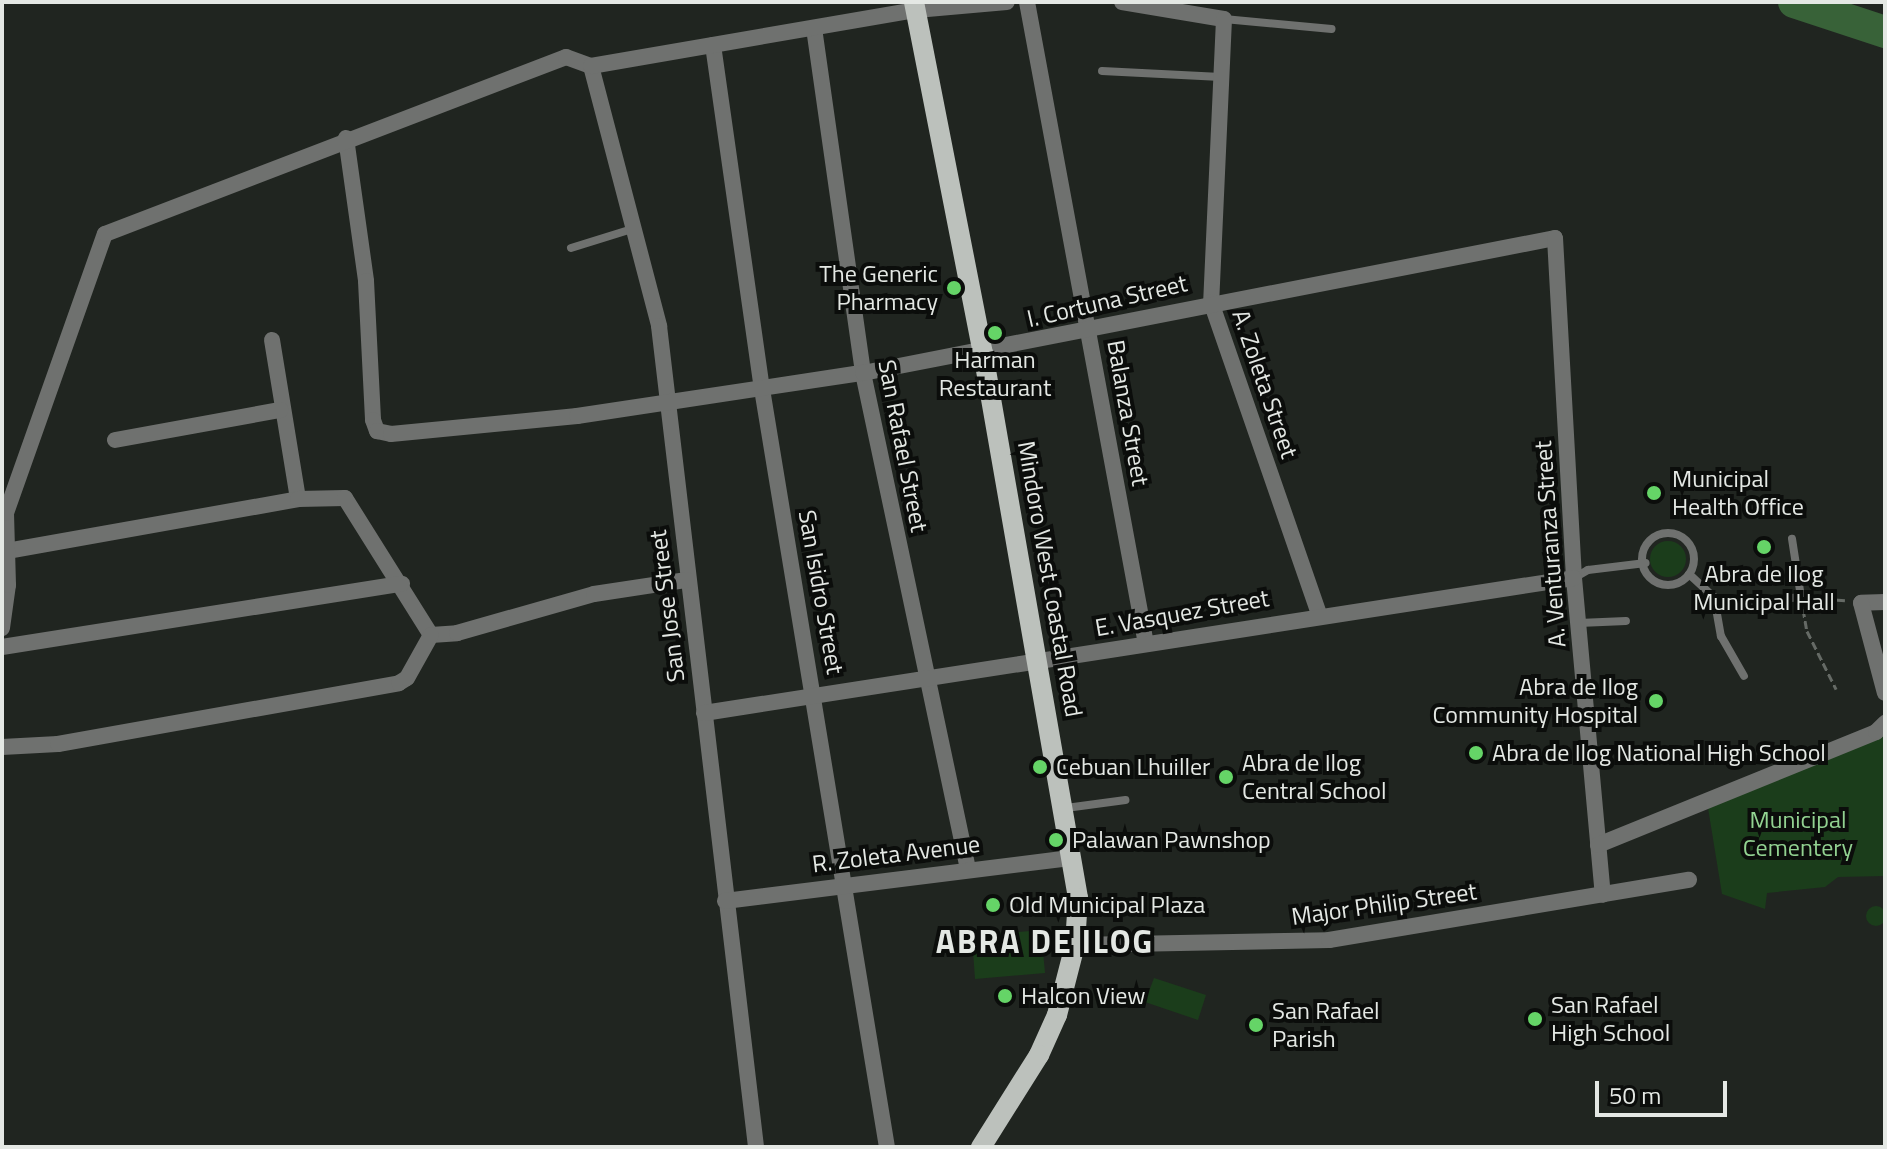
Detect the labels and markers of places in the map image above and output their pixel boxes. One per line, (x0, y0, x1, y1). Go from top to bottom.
place label: The Generic Pharmacy (819, 260, 938, 316)
marker: The Generic Pharmacy (945, 279, 963, 297)
marker: Harman Restaurant (986, 324, 1004, 342)
place label: Harman Restaurant (939, 346, 1051, 402)
place label: Municipal Health Office (1672, 465, 1804, 521)
marker: Municipal Health Office (1643, 482, 1665, 504)
marker: Abra de Ilog Municipal Hall (1755, 538, 1773, 556)
place label: Abra de Ilog Municipal Hall (1693, 560, 1835, 616)
place label: Abra de Ilog Community Hospital (1432, 673, 1638, 729)
marker: Abra de Ilog Community Hospital (1645, 690, 1667, 712)
place label: Abra de Ilog National High School (1492, 739, 1826, 767)
marker: Abra de Ilog National High School (1467, 744, 1485, 762)
place label: Abra de Ilog Central School (1242, 749, 1387, 805)
place label: Cebuan Lhuiller (1056, 753, 1210, 781)
marker: Cebuan Lhuiller (1031, 758, 1049, 776)
marker: Abra de Ilog Central School (1217, 768, 1235, 786)
place label: Palawan Pawnshop (1072, 826, 1271, 854)
marker: Palawan Pawnshop (1047, 831, 1065, 849)
place label: Old Municipal Plaza (1009, 891, 1205, 919)
marker: Old Municipal Plaza (984, 896, 1002, 914)
place label: Halcon View (1021, 982, 1145, 1010)
marker: Halcon View (996, 987, 1014, 1005)
place label: San Rafael High School (1551, 991, 1670, 1047)
place label: San Rafael Parish (1272, 997, 1380, 1053)
marker: San Rafael High School (1526, 1010, 1544, 1028)
marker: San Rafael Parish (1247, 1016, 1265, 1034)

